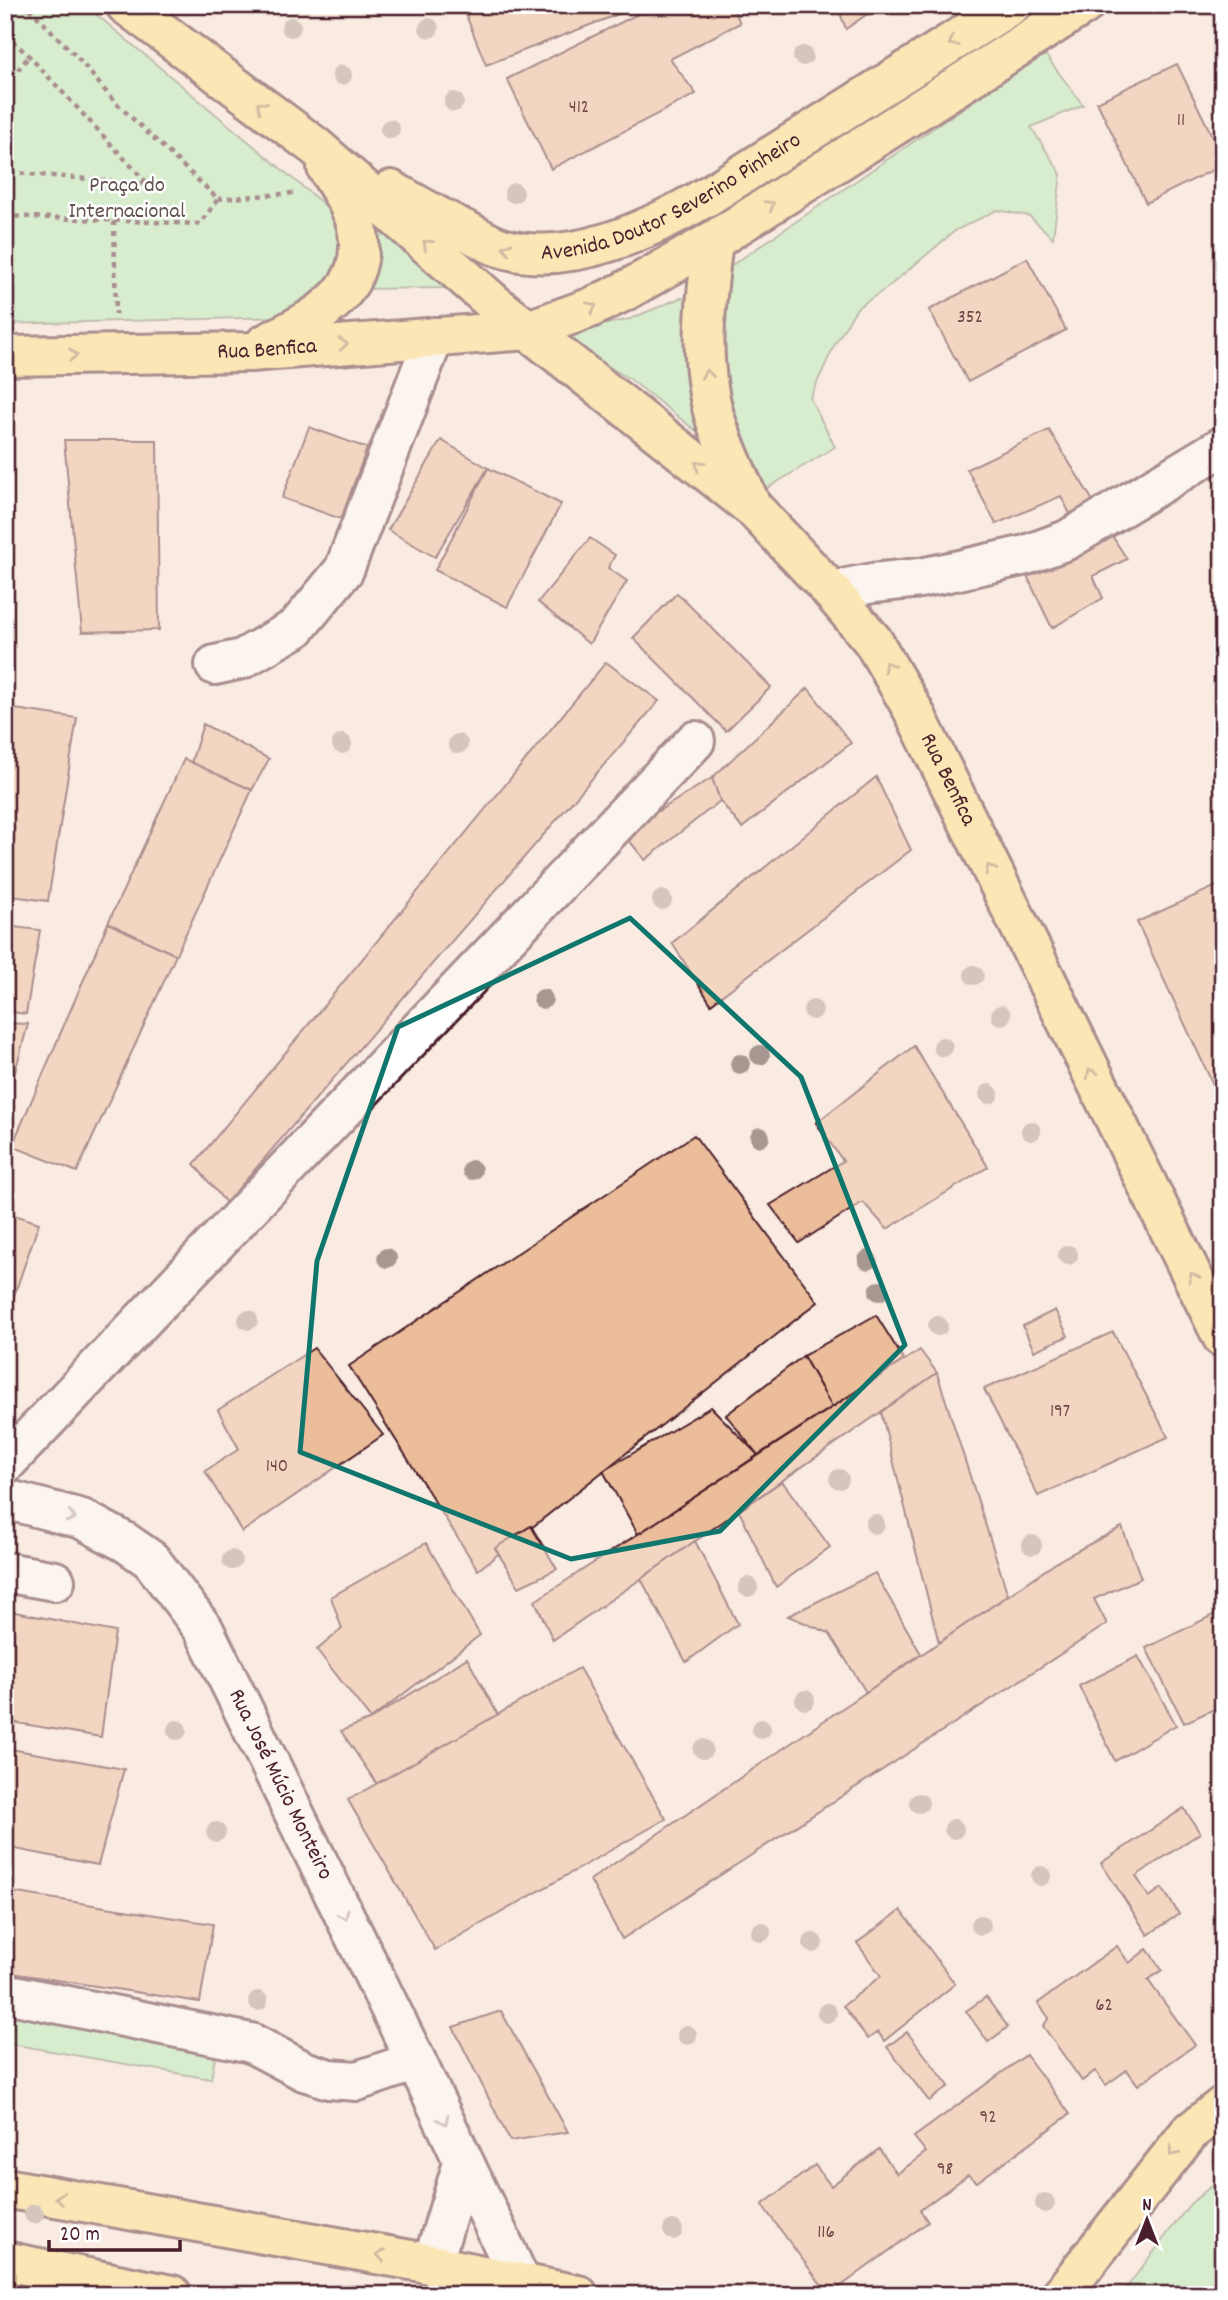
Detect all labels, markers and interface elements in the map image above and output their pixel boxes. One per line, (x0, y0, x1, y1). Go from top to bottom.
one-way arrow (948, 33, 961, 46)
house number: 412 (569, 95, 589, 122)
one-way arrow (256, 102, 269, 115)
house number: 11 (1177, 108, 1185, 135)
street label: Avenida Doutor Severino Pinheiro (540, 124, 808, 270)
park label: Praça do Internacional (69, 170, 186, 229)
one-way arrow (763, 200, 776, 213)
one-way arrow (422, 240, 435, 252)
one-way arrow (501, 242, 513, 256)
one-way arrow (585, 301, 597, 315)
house number: 352 (957, 305, 983, 332)
street label: Rua Benfica (217, 330, 319, 369)
one-way arrow (338, 337, 349, 352)
one-way arrow (69, 347, 79, 363)
one-way arrow (700, 369, 715, 380)
one-way arrow (695, 461, 707, 474)
one-way arrow (883, 661, 896, 674)
street label: Rua Benfica (911, 728, 985, 833)
one-way arrow (985, 864, 999, 876)
one-way arrow (1086, 1068, 1100, 1080)
one-way arrow (1187, 1272, 1201, 1284)
house number: 197 (1050, 1399, 1070, 1426)
house number: 140 (266, 1454, 288, 1481)
one-way arrow (65, 1508, 77, 1523)
street label: Rua José Múcio Monteiro (219, 1683, 341, 1886)
one-way arrow (336, 1908, 350, 1920)
house number: 62 (1095, 1993, 1113, 2020)
house number: 92 (979, 2105, 997, 2132)
one-way arrow (435, 2113, 449, 2125)
one-way arrow (1169, 2144, 1181, 2157)
house number: 98 (937, 2157, 953, 2184)
north arrow (1112, 2184, 1182, 2254)
one-way arrow (54, 2191, 66, 2206)
text: N (1142, 2193, 1152, 2220)
scale bar (49, 2209, 180, 2253)
house number: 116 (817, 2220, 835, 2247)
text: 20 m (60, 2221, 100, 2251)
one-way arrow (375, 2248, 387, 2263)

